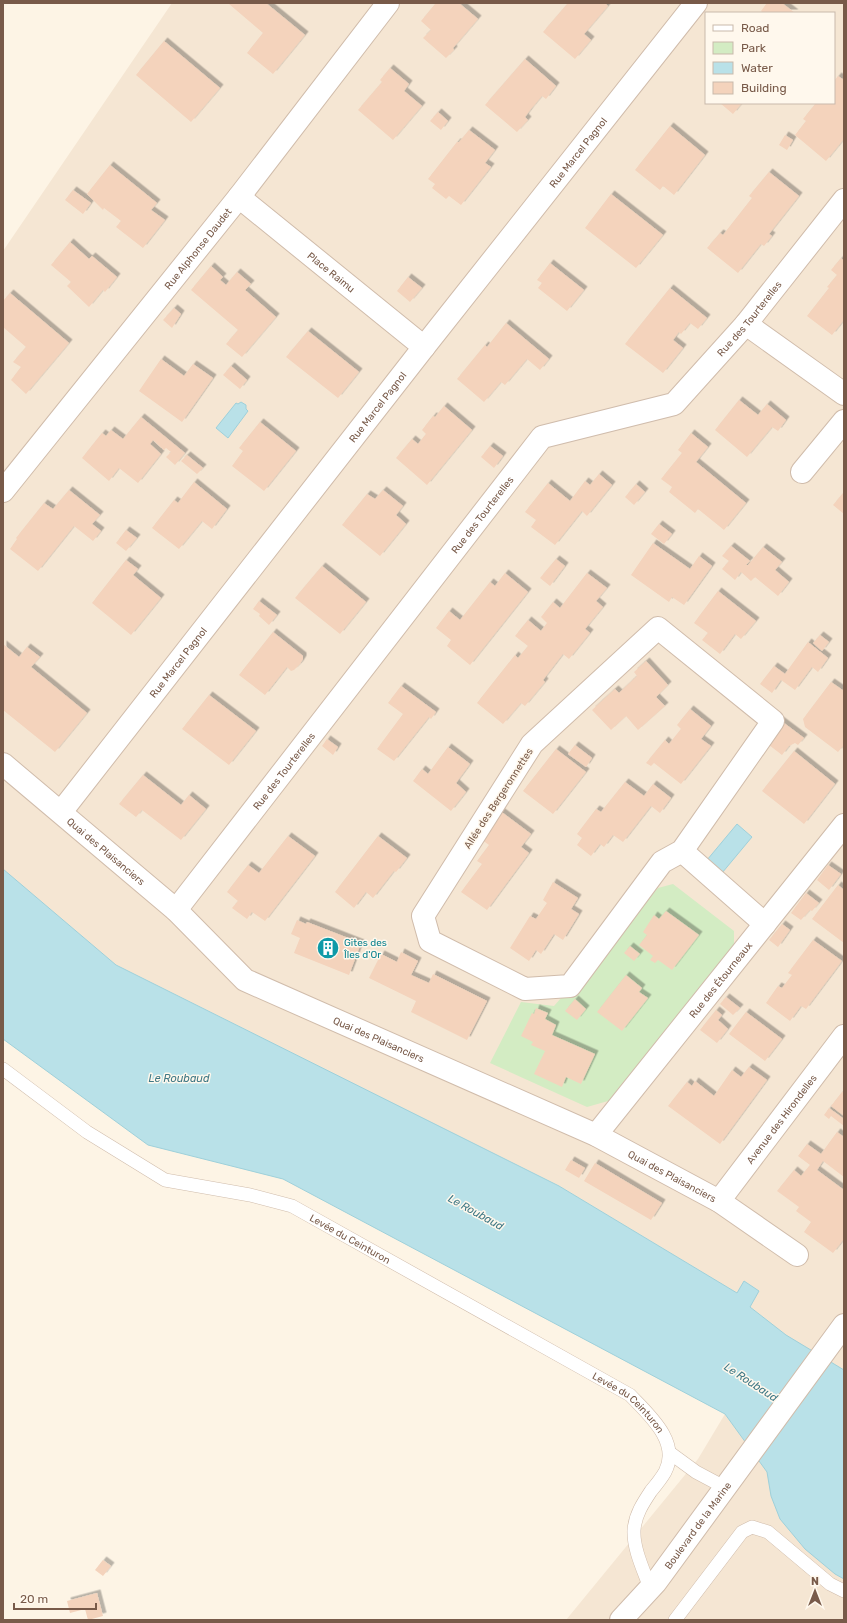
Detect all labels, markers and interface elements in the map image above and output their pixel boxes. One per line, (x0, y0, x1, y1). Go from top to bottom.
legend (705, 12, 835, 104)
text: Road (741, 21, 769, 35)
text: Park (741, 41, 767, 55)
text: Water (741, 61, 773, 75)
text: Building (741, 81, 787, 95)
street label: Rue Marcel Pagnol (547, 116, 610, 190)
street label: Rue Alphonse Daudet (162, 206, 235, 292)
street label: Place Raimu (305, 250, 357, 295)
street label: Rue des Tourterelles (715, 279, 785, 359)
street label: Rue Marcel Pagnol (347, 370, 409, 445)
street label: Rue des Tourterelles (449, 474, 516, 556)
street label: Rue Marcel Pagnol (148, 625, 210, 700)
street label: Rue des Tourterelles (251, 730, 318, 812)
street label: Allée des Bergeronnettes (462, 746, 536, 851)
street label: Quai des Plaisanciers (64, 816, 147, 888)
building icon: Gites des Îles d'Or (315, 935, 341, 961)
place label: Gites des Îles d'Or (343, 937, 387, 961)
street label: Rue des Étourneaux (687, 939, 755, 1021)
street label: Quai des Plaisanciers (331, 1015, 426, 1065)
water label: Le Roubaud (148, 1072, 210, 1085)
street label: Avenue des Hirondelles (744, 1072, 820, 1167)
street label: Quai des Plaisanciers (626, 1148, 718, 1205)
water label: Le Roubaud (446, 1192, 506, 1233)
street label: Levée du Ceinturon (307, 1212, 392, 1267)
water label: Le Roubaud (722, 1360, 780, 1405)
street label: Levée du Ceinturon (590, 1370, 666, 1436)
street label: Boulevard de la Marine (662, 1480, 734, 1572)
north arrow (795, 1571, 835, 1611)
text: N (811, 1575, 819, 1588)
scale bar (14, 1585, 96, 1611)
text: 20 m (20, 1592, 48, 1606)

